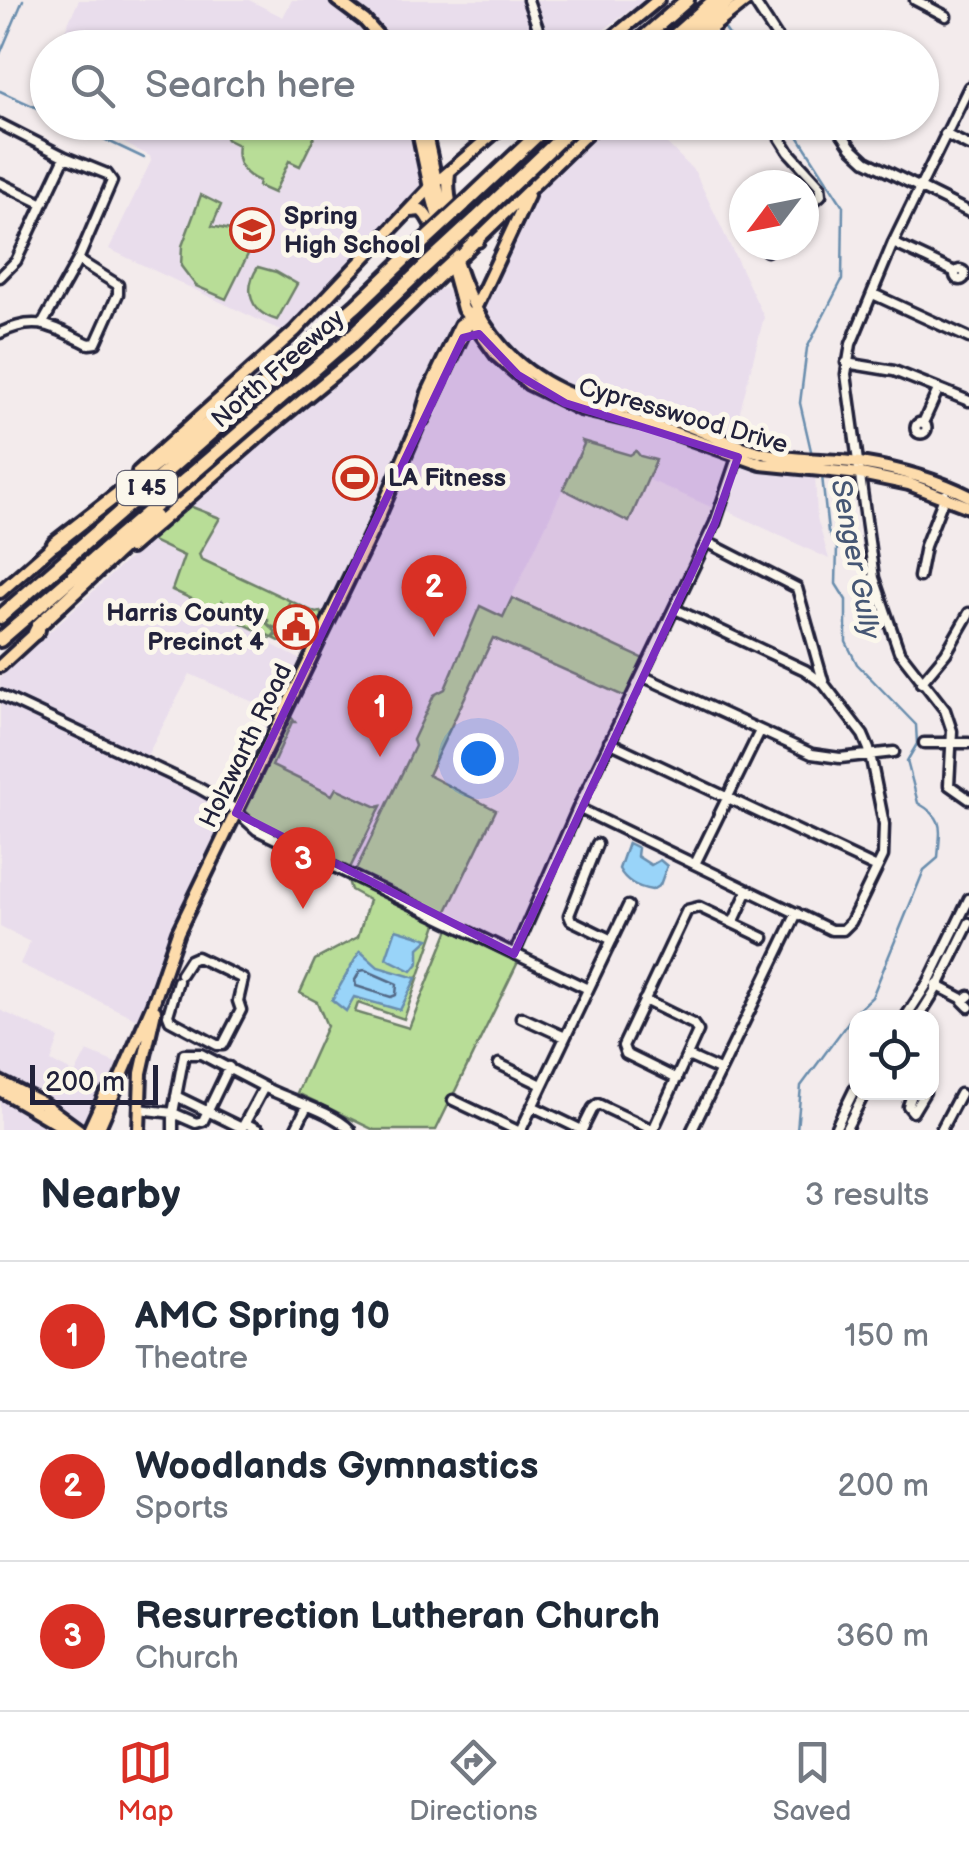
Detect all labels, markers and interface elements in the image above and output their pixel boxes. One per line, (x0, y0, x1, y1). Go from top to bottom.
search box (30, 30, 939, 140)
icon: search (65, 58, 120, 113)
text: Search here (145, 63, 356, 108)
north arrow (729, 170, 819, 260)
place label: Spring High School (284, 201, 420, 261)
school or university icon: Spring High School (229, 207, 275, 253)
street label: North Freeway (205, 303, 351, 435)
street label: Cypresswood Drive (575, 371, 791, 461)
sports icon: LA Fitness (332, 455, 378, 501)
place label: LA Fitness (388, 463, 506, 494)
road number: I 45 (117, 471, 177, 505)
water label: Senger Gully (823, 477, 887, 643)
pin: 2 (402, 554, 466, 637)
place label: Harris County Precinct 4 (106, 598, 265, 658)
public building icon: Harris County Precinct 4 (273, 604, 319, 650)
street label: Holzwarth Road (193, 659, 299, 833)
pin: 1 (348, 674, 412, 757)
your location (453, 733, 504, 784)
pin: 3 (270, 826, 336, 909)
map controls (849, 1010, 939, 1100)
button: locate (849, 1010, 939, 1100)
scale bar (30, 1060, 158, 1104)
text: 200 m (45, 1066, 125, 1099)
text: Nearby (40, 1170, 180, 1221)
text: 3 results (805, 1176, 929, 1215)
text: AMC Spring 10 (135, 1294, 390, 1339)
text: 1 (66, 1317, 79, 1356)
text: 150 m (844, 1317, 929, 1356)
text: Theatre (135, 1339, 248, 1378)
text: Woodlands Gymnastics (135, 1444, 538, 1489)
text: 2 (63, 1467, 82, 1506)
text: 200 m (837, 1467, 929, 1506)
text: Sports (135, 1489, 228, 1528)
text: Resurrection Lutheran Church (135, 1594, 660, 1639)
text: 3 (63, 1617, 82, 1656)
text: 360 m (836, 1617, 929, 1656)
text: Church (135, 1639, 239, 1678)
tab: Map (118, 1735, 174, 1828)
tab: Directions (409, 1735, 538, 1828)
tab: Saved (773, 1735, 851, 1828)

